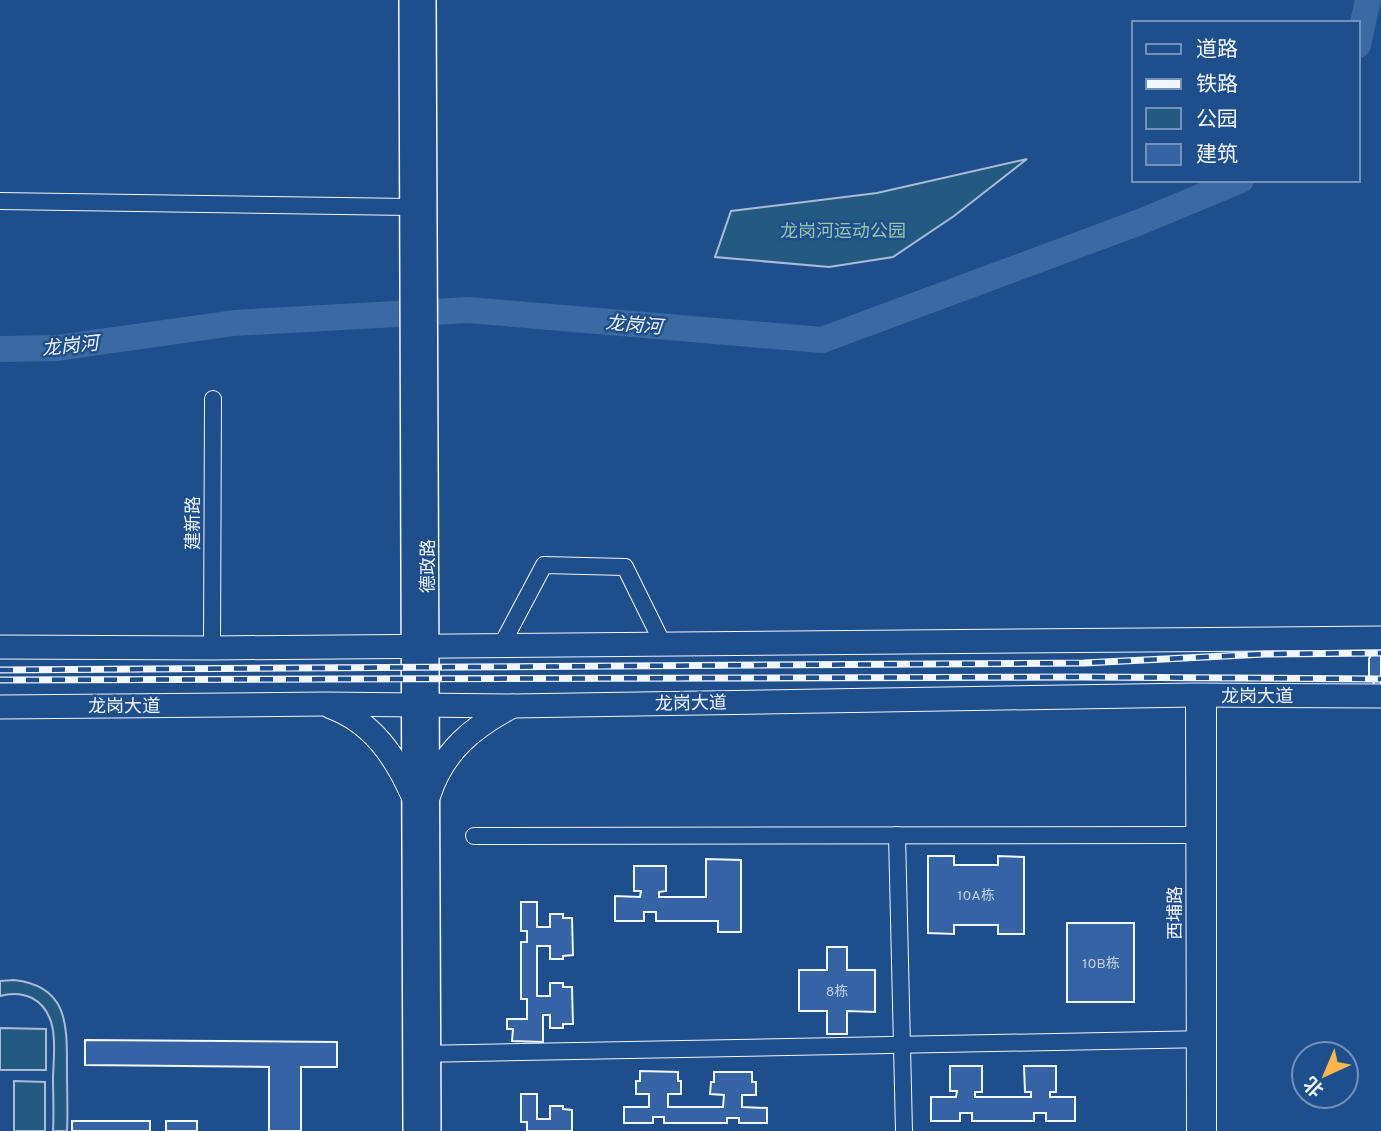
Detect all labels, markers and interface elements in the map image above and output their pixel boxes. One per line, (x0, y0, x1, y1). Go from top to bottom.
legend (1132, 21, 1360, 182)
text: 道路 (1196, 37, 1238, 64)
text: 铁路 (1196, 72, 1238, 99)
text: 公园 (1196, 107, 1238, 134)
text: 建筑 (1196, 142, 1238, 169)
park label: 龙岗河运动公园 (780, 221, 906, 244)
water label: 龙岗河 (604, 312, 667, 341)
water label: 龙岗河 (41, 332, 104, 362)
street label: 建新路 (183, 496, 206, 550)
street label: 德政路 (418, 539, 441, 593)
street label: 龙岗大道 (1221, 686, 1293, 709)
street label: 龙岗大道 (655, 692, 727, 717)
street label: 龙岗大道 (88, 696, 160, 719)
street label: 西埔路 (1165, 886, 1188, 940)
house number: 10A栋 (957, 887, 995, 905)
house number: 10B栋 (1082, 955, 1120, 973)
house number: 8栋 (826, 983, 848, 1001)
north arrow (1290, 1040, 1360, 1110)
text: 北 (1299, 1071, 1330, 1101)

